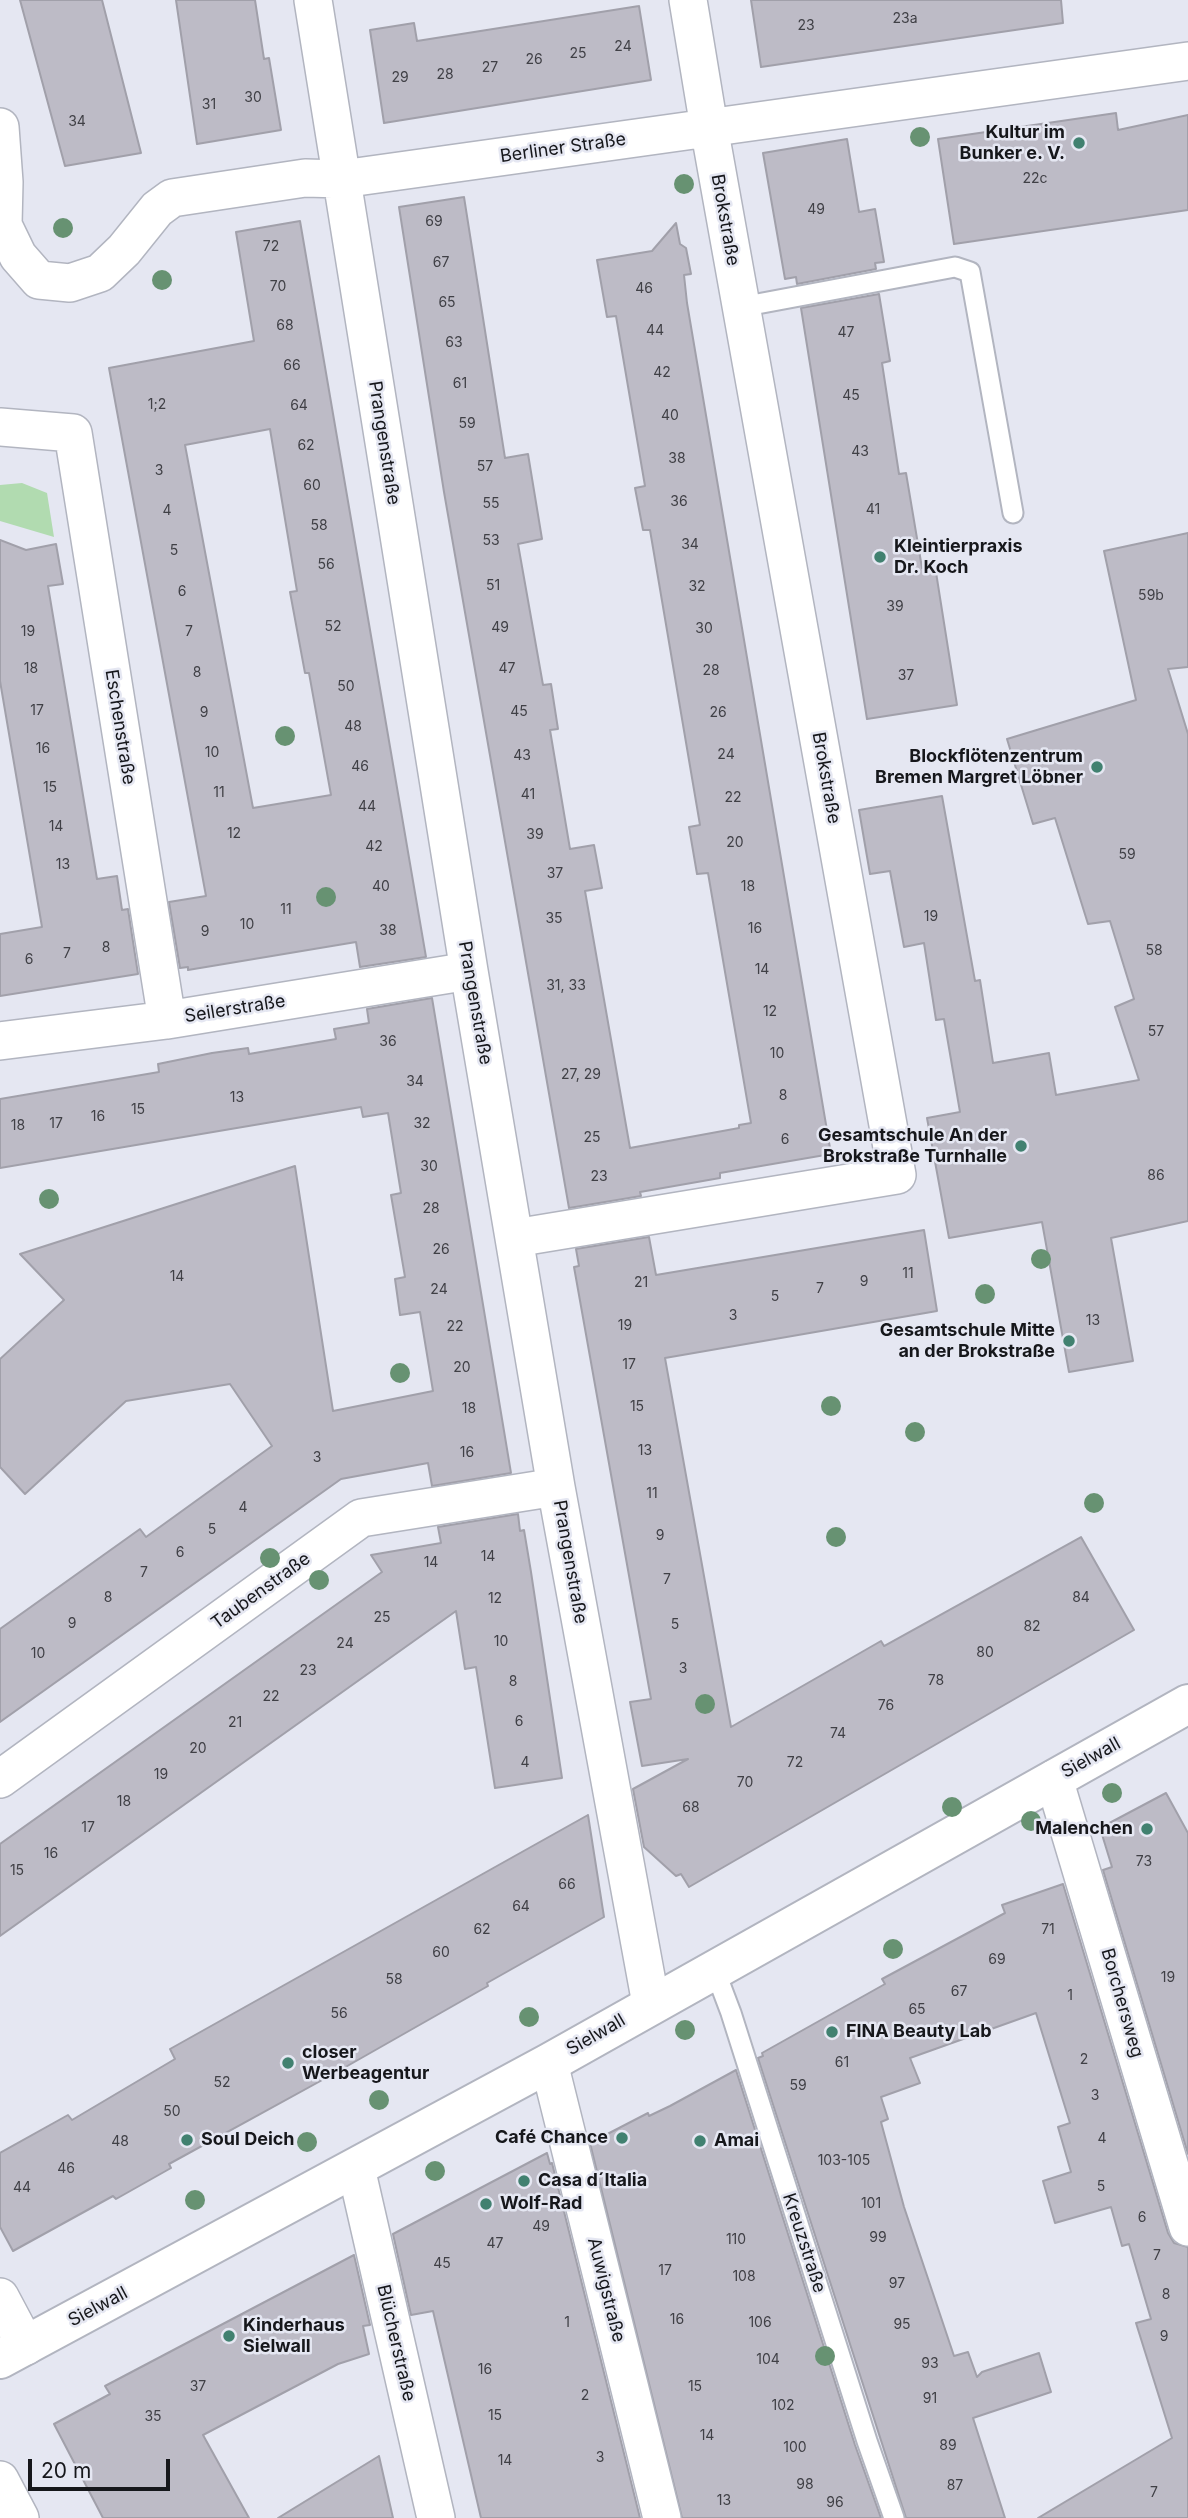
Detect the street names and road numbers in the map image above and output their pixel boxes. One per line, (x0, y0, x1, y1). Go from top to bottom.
street label: Berliner Straße (499, 128, 627, 168)
street label: Brokstraße (706, 172, 744, 268)
street label: Prangenstraße (364, 380, 404, 506)
street label: Eschenstraße (100, 668, 140, 786)
street label: Brokstraße (807, 730, 845, 826)
street label: Prangenstraße (454, 940, 496, 1066)
street label: Seilerstraße (183, 990, 287, 1028)
street label: Prangenstraße (549, 1499, 591, 1625)
street label: Taubenstraße (207, 1548, 315, 1634)
street label: Sielwall (1058, 1733, 1124, 1783)
street label: Borchersweg (1096, 1946, 1148, 2060)
street label: Sielwall (563, 2010, 629, 2060)
street label: Kreuzstraße (778, 2190, 830, 2296)
street label: Auwigstraße (583, 2235, 629, 2345)
street label: Sielwall (65, 2282, 131, 2332)
street label: Blücherstraße (372, 2283, 420, 2403)

